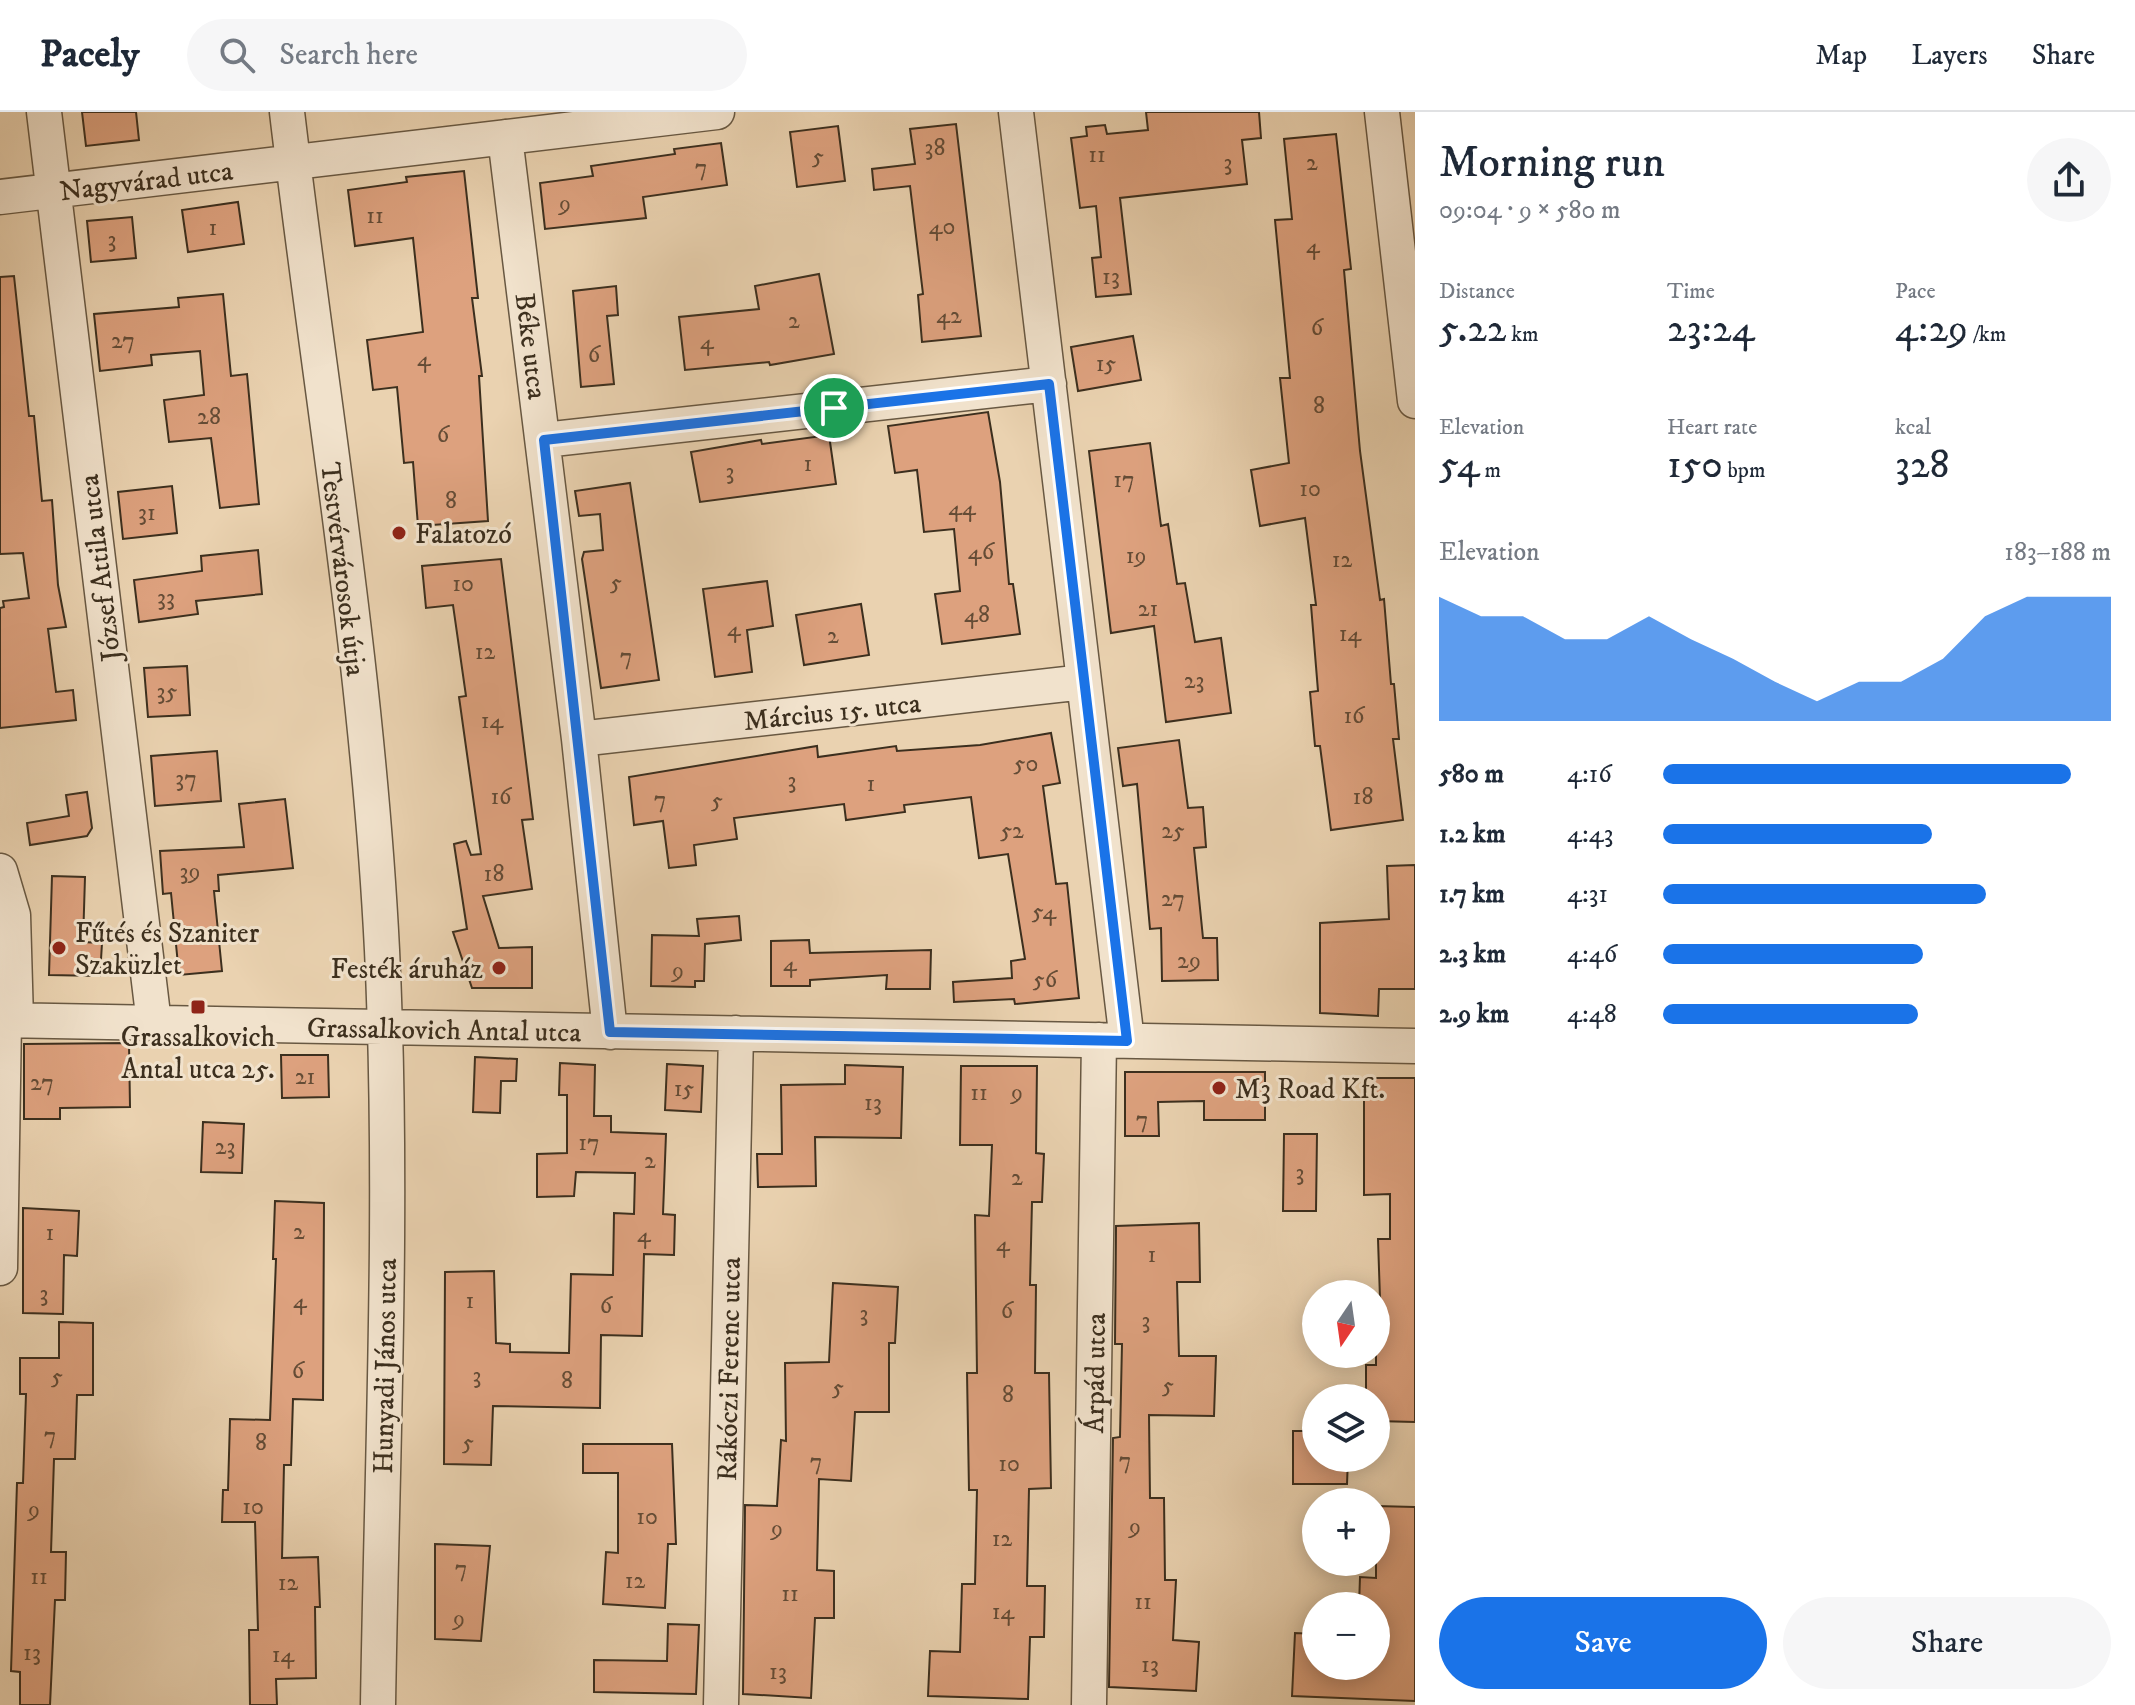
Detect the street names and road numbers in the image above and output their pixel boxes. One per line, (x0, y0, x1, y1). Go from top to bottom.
street label: Nagyvárad utca (57, 153, 235, 209)
street label: Béke utca (507, 291, 554, 402)
street label: Testvérvárosok útja (312, 460, 373, 678)
street label: József Attila utca (72, 472, 130, 666)
street label: Március 15. utca (742, 686, 923, 739)
street label: Grassalkovich Antal utca (306, 1011, 582, 1050)
street label: Rákóczi Ferenc utca (710, 1256, 749, 1481)
street label: Hunyadi János utca (366, 1258, 405, 1474)
street label: Árpád utca (1076, 1312, 1114, 1434)

